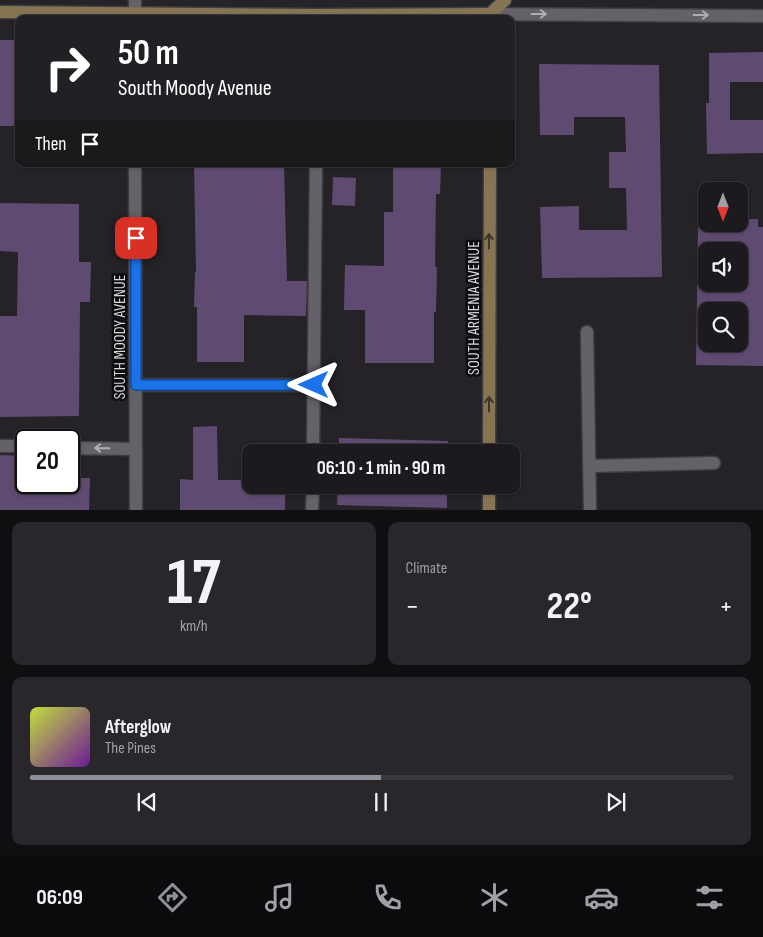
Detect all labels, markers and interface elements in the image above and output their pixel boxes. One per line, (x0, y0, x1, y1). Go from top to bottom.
one-way arrow (530, 9, 547, 19)
one-way arrow (693, 10, 709, 20)
text: 50 m (118, 32, 179, 75)
icon: right (35, 35, 100, 100)
text: South Moody Avenue (118, 75, 272, 102)
icon: arrive (76, 130, 104, 158)
text: Then (35, 133, 66, 156)
north arrow (698, 182, 748, 232)
map controls (698, 182, 748, 352)
pin (115, 217, 157, 259)
icon: arrive (122, 224, 150, 252)
one-way arrow (484, 234, 494, 250)
street label: SOUTH ARMENIA AVENUE (465, 241, 484, 375)
button: sound (698, 242, 748, 292)
street label: SOUTH MOODY AVENUE (111, 275, 130, 399)
button: search (698, 302, 748, 352)
position arrow (287, 358, 339, 410)
one-way arrow (484, 396, 494, 412)
speed limit sign: 20 (15, 429, 80, 494)
one-way arrow (94, 444, 110, 453)
text: 06:10 · 1 min · 90 m (317, 457, 445, 480)
text: 17 (167, 545, 220, 623)
text: Climate (406, 559, 447, 578)
text: 22° (547, 584, 592, 629)
text: − (406, 590, 419, 623)
text: + (719, 590, 733, 623)
text: km/h (180, 617, 208, 636)
text: Afterglow (105, 716, 171, 739)
text: The Pines (105, 739, 156, 758)
icon: previous (133, 788, 161, 816)
icon: pause (367, 788, 395, 816)
icon: next (602, 788, 630, 816)
icon: directions (155, 880, 190, 915)
icon: music (262, 880, 297, 915)
icon: phone (370, 880, 405, 915)
icon: climate (477, 880, 512, 915)
icon: car (584, 880, 619, 915)
icon: filters (692, 880, 727, 915)
text: 06:09 (36, 884, 83, 911)

